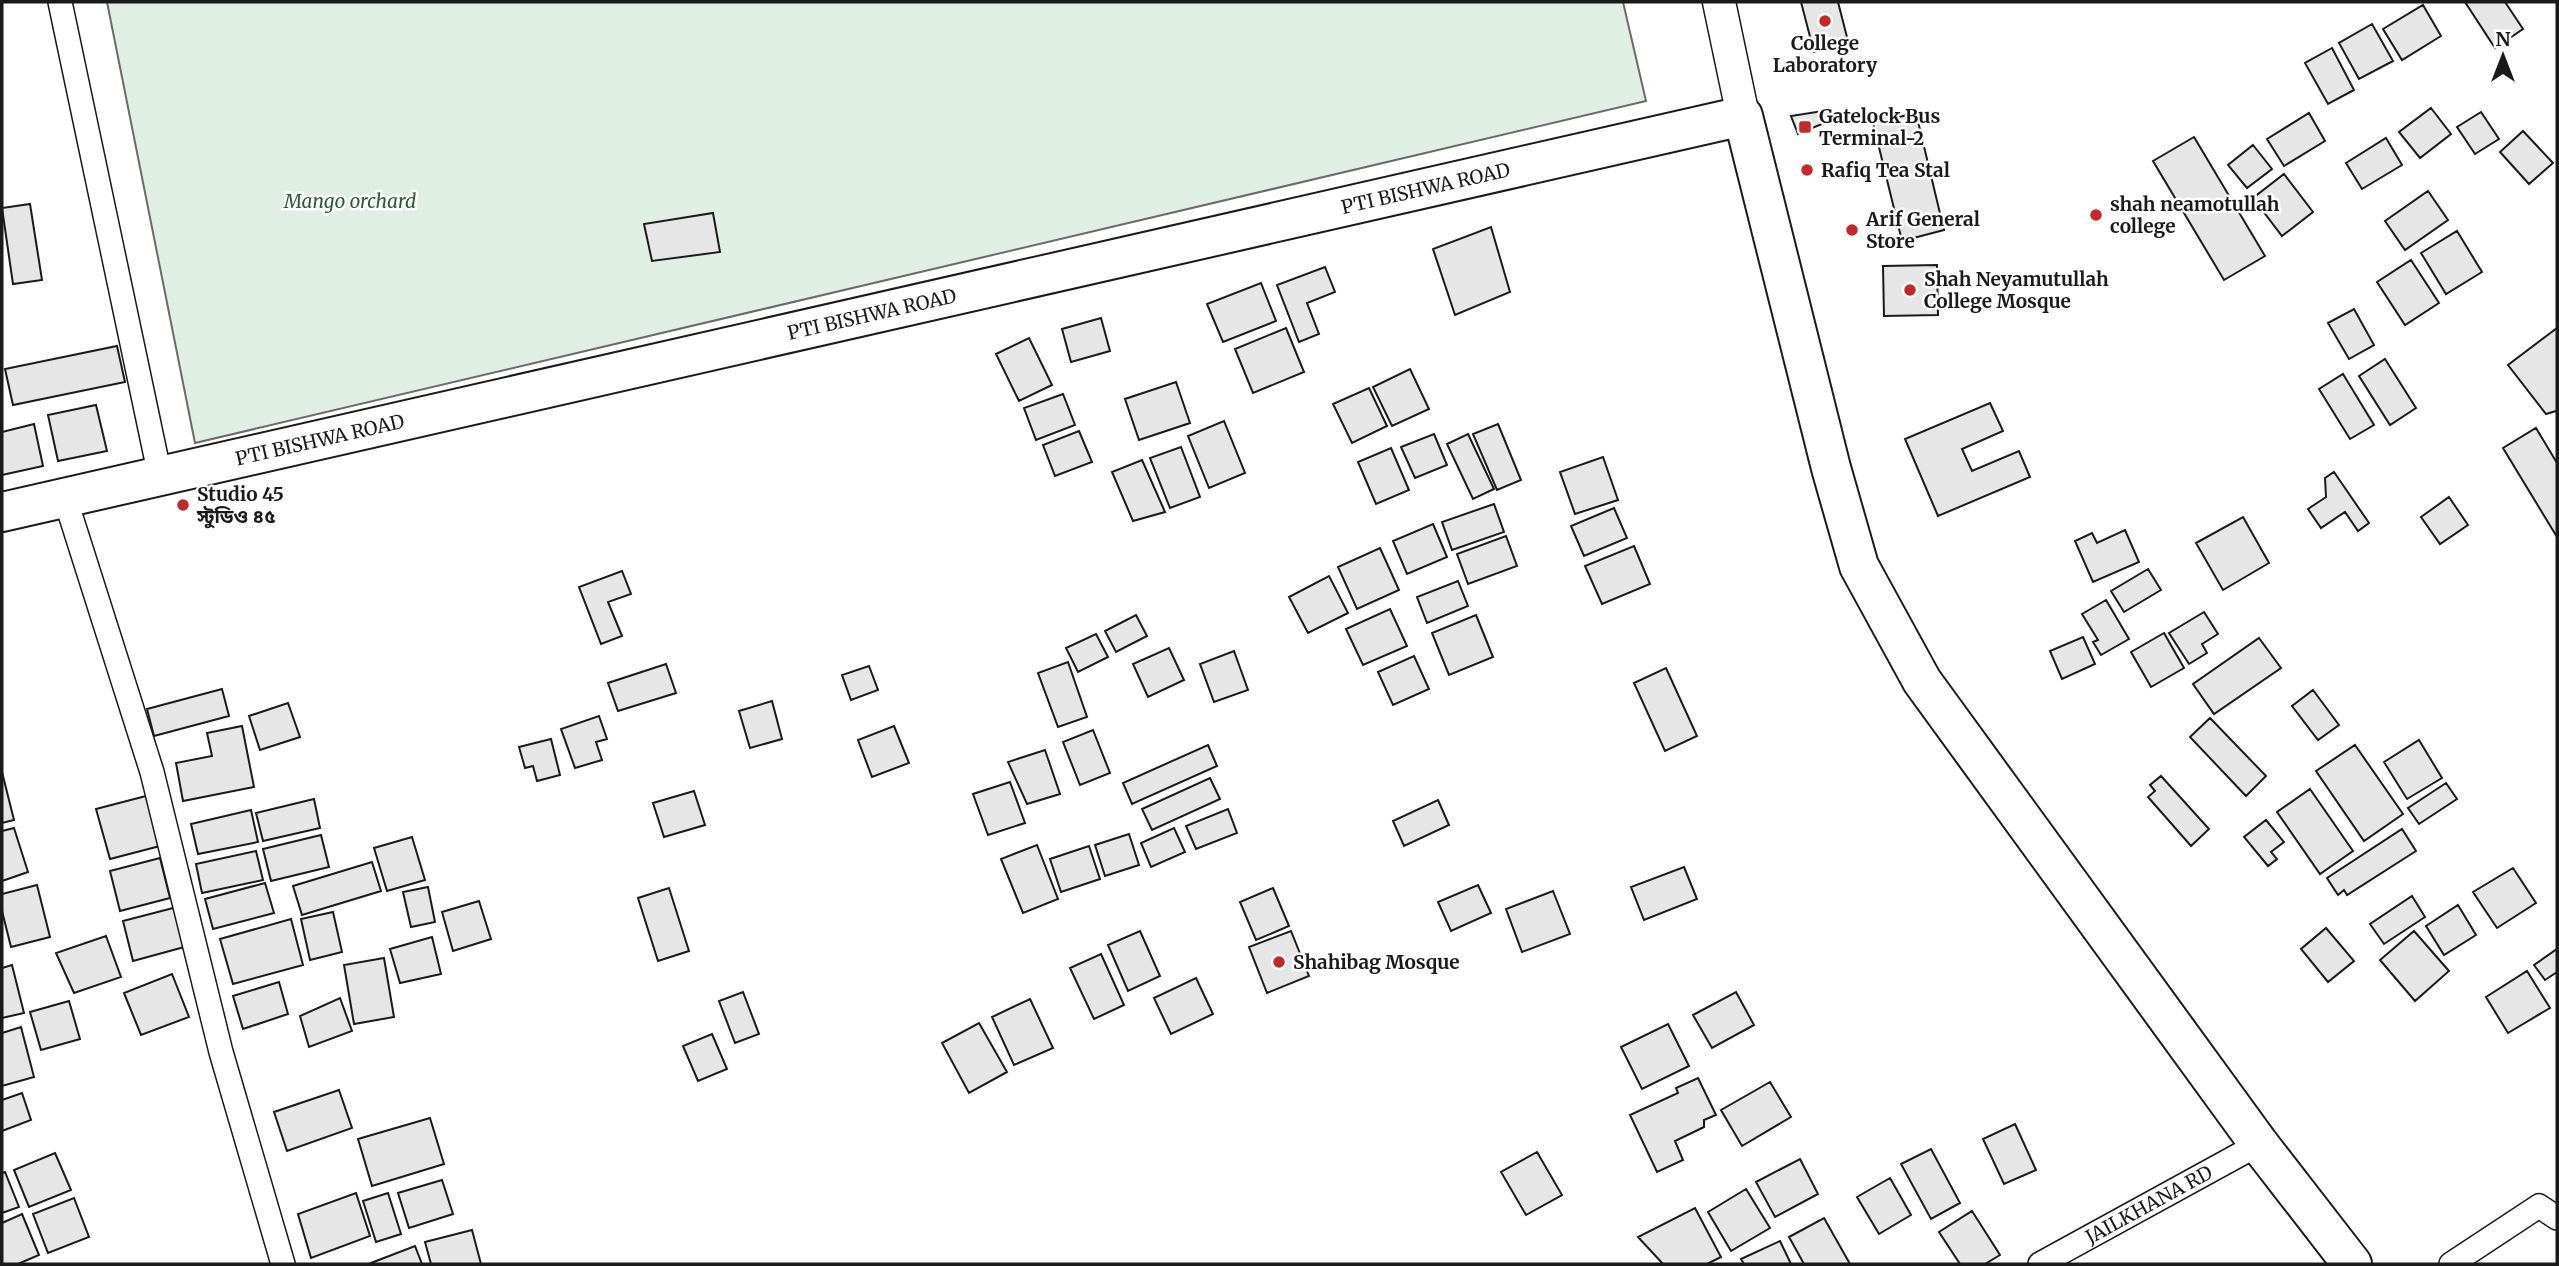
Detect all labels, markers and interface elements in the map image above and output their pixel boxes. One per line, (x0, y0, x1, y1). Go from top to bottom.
marker: College Laboratory (1817, 13, 1833, 29)
north arrow (2468, 21, 2538, 91)
text: N (2495, 27, 2511, 51)
place label: College Laboratory (1773, 31, 1878, 77)
place label: Gatelock Bus Terminal-2 (1819, 104, 1940, 150)
marker: Gatelock Bus Terminal-2 (1797, 119, 1813, 135)
street label: PTI BISHWA ROAD (1339, 157, 1512, 219)
place label: Rafiq Tea Stal (1821, 158, 1950, 182)
marker: Rafiq Tea Stal (1799, 162, 1815, 178)
park label: Mango orchard (283, 189, 416, 213)
place label: shah neamotullah college (2110, 192, 2280, 238)
place label: Arif General Store (1865, 207, 1980, 253)
marker: shah neamotullah college (2088, 207, 2104, 223)
marker: Arif General Store (1844, 222, 1860, 238)
place label: Shah Neyamutullah College Mosque (1924, 267, 2109, 313)
marker: Shah Neyamutullah College Mosque (1902, 282, 1918, 298)
street label: PTI BISHWA ROAD (785, 283, 959, 345)
street label: PTI BISHWA ROAD (233, 409, 407, 471)
place label: Studio 45 স্টুডিও ৪৫ (196, 482, 284, 529)
marker: Studio 45 স্টুডিও ৪৫ (175, 497, 191, 513)
place label: Shahibag Mosque (1293, 950, 1460, 974)
marker: Shahibag Mosque (1271, 954, 1287, 970)
street label: JAILKHANA RD (2080, 1160, 2216, 1249)

